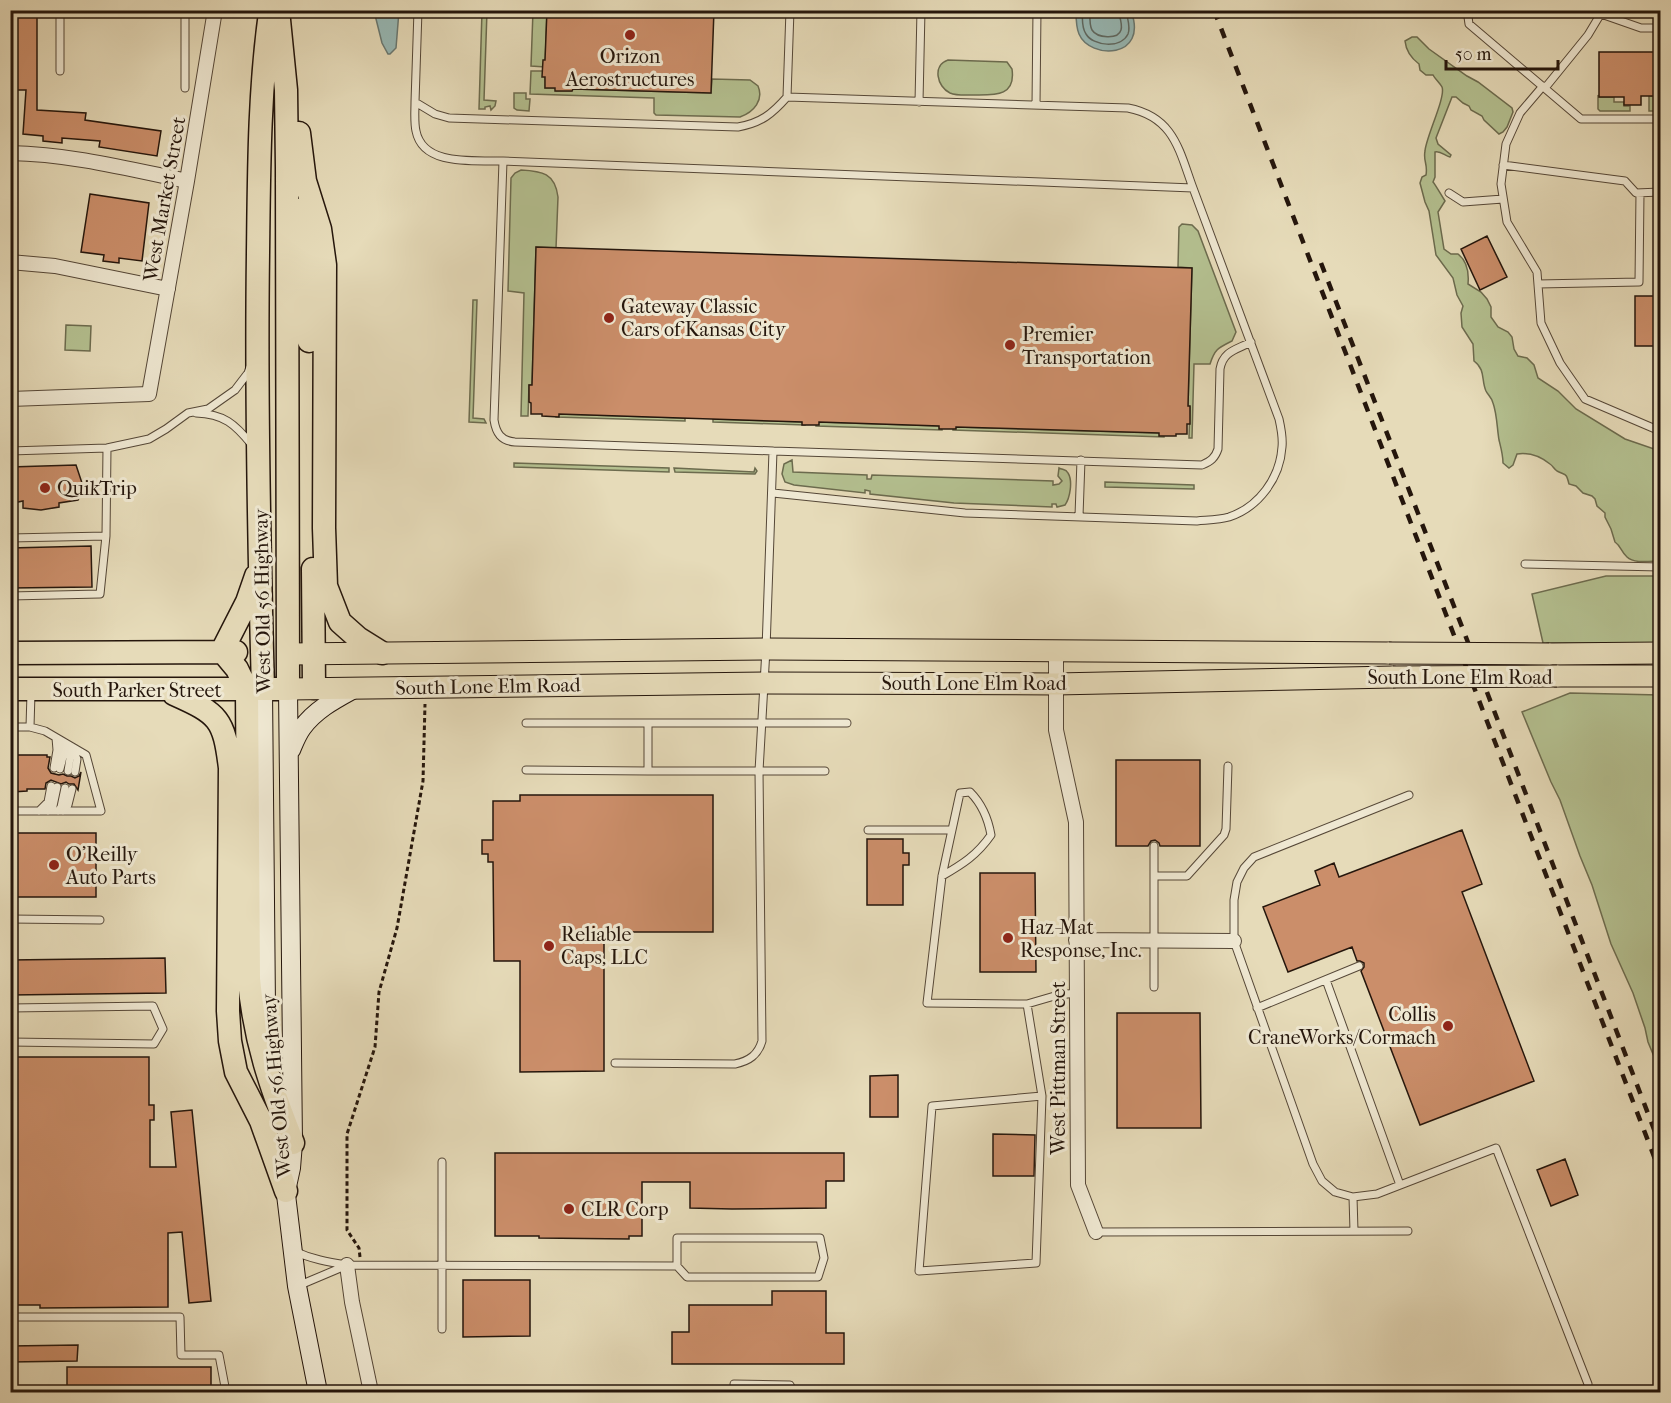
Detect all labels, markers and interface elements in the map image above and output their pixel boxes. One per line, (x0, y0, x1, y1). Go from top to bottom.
marker: Orizon Aerostructures (623, 28, 637, 42)
scale bar (1446, 33, 1558, 71)
text: 50 m (1455, 44, 1492, 65)
place label: Orizon Aerostructures (565, 45, 694, 91)
street label: West Market Street (138, 115, 190, 284)
place label: Gateway Classic Cars of Kansas City (621, 295, 787, 341)
marker: Gateway Classic Cars of Kansas City (602, 311, 616, 325)
place label: Premier Transportation (1022, 323, 1152, 369)
marker: Premier Transportation (1003, 338, 1017, 352)
place label: QuikTrip (57, 477, 137, 500)
marker: QuikTrip (38, 481, 52, 495)
street label: West Old 56 Highway (249, 507, 276, 694)
street label: South Lone Elm Road (1367, 666, 1554, 689)
street label: South Lone Elm Road (881, 672, 1068, 695)
street label: South Lone Elm Road (395, 673, 582, 700)
street label: South Parker Street (52, 679, 222, 702)
place label: O'Reilly Auto Parts (65, 843, 156, 889)
marker: O'Reilly Auto Parts (47, 858, 61, 872)
place label: Haz-Mat Response, Inc. (1020, 916, 1142, 962)
place label: Reliable Caps, LLC (561, 923, 648, 969)
marker: Haz-Mat Response, Inc. (1001, 931, 1015, 945)
marker: Reliable Caps, LLC (542, 939, 556, 953)
street label: West Pittman Street (1047, 981, 1070, 1156)
street label: West Old 56 Highway (257, 992, 296, 1180)
place label: Collis CraneWorks/Cormach (1248, 1003, 1437, 1049)
marker: Collis CraneWorks/Cormach (1441, 1019, 1455, 1033)
place label: CLR Corp (581, 1198, 669, 1221)
marker: CLR Corp (562, 1202, 576, 1216)

